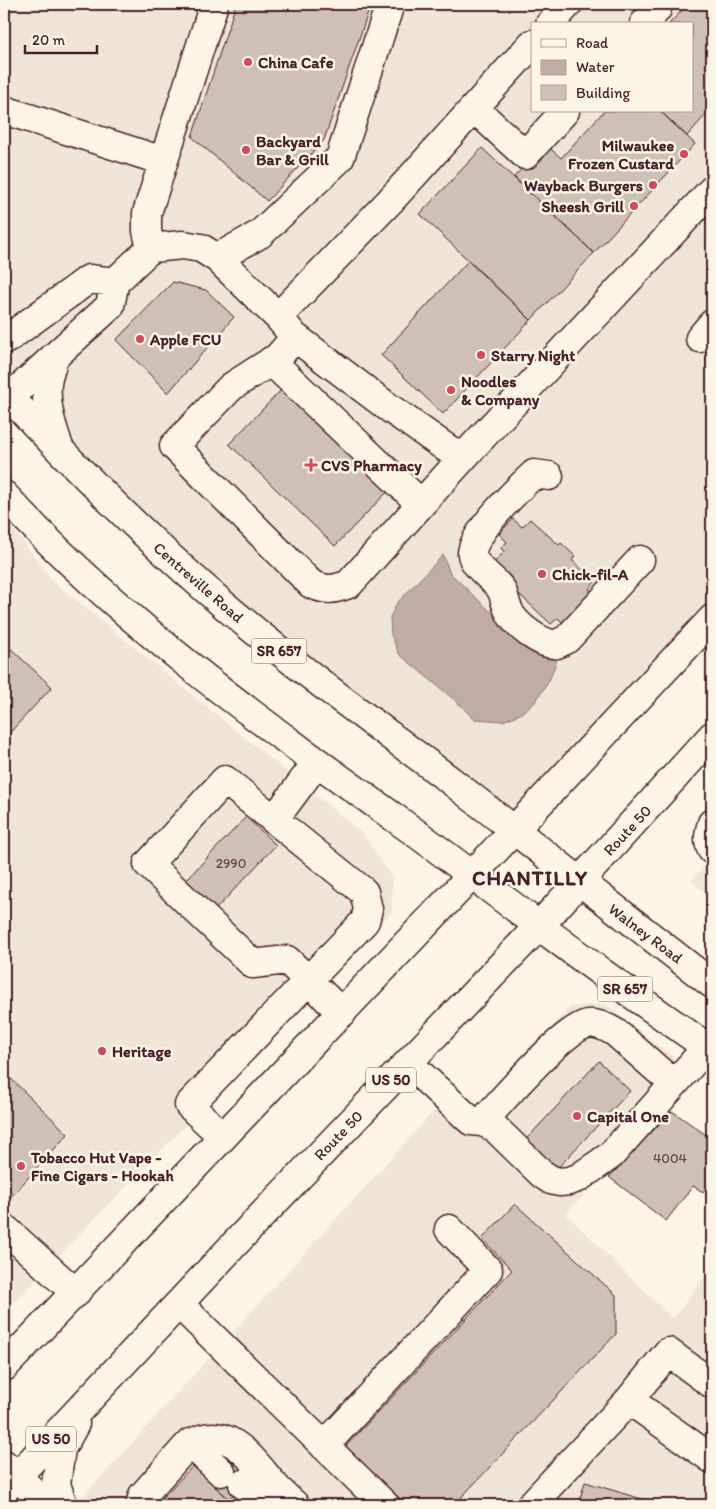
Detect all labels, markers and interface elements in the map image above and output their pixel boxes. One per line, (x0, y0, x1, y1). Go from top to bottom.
scale bar (25, 22, 98, 54)
legend (531, 22, 694, 112)
text: 20 m (32, 31, 66, 49)
text: Road (576, 34, 609, 52)
place label: China Cafe (258, 53, 334, 72)
marker: China Cafe (242, 56, 254, 68)
text: Water (576, 58, 615, 76)
text: Building (576, 84, 630, 102)
place label: Backyard Bar & Grill (256, 132, 329, 169)
place label: Milwaukee Frozen Custard (568, 136, 674, 173)
marker: Backyard Bar & Grill (240, 144, 252, 156)
marker: Milwaukee Frozen Custard (678, 148, 690, 160)
place label: Wayback Burgers (524, 176, 643, 196)
marker: Wayback Burgers (647, 179, 659, 191)
place label: Sheesh Grill (541, 197, 624, 216)
marker: Sheesh Grill (628, 200, 640, 212)
place label: Apple FCU (149, 330, 221, 350)
marker: Apple FCU (134, 333, 146, 345)
place label: Starry Night (491, 346, 575, 366)
marker: Starry Night (475, 349, 487, 361)
place label: Noodles & Company (461, 372, 540, 410)
marker: Noodles & Company (445, 384, 457, 396)
place label: CVS Pharmacy (321, 456, 422, 476)
marker: CVS Pharmacy (305, 459, 317, 471)
street label: Centreville Road (150, 538, 248, 627)
place label: Chick-fil-A (552, 565, 629, 584)
marker: Chick-fil-A (536, 568, 548, 580)
road number: SR 657 (252, 638, 306, 664)
street label: Route 50 (599, 801, 655, 860)
house number: 2990 (216, 855, 246, 872)
district label: CHANTILLY (472, 865, 588, 890)
street label: Walney Road (605, 899, 687, 968)
road number: SR 657 (598, 976, 652, 1002)
place label: Heritage (112, 1042, 172, 1062)
marker: Heritage (96, 1045, 108, 1057)
road number: US 50 (366, 1068, 416, 1092)
street label: Route 50 (310, 1106, 367, 1164)
place label: Capital One (587, 1107, 669, 1127)
marker: Capital One (571, 1110, 583, 1122)
place label: Tobacco Hut Vape - Fine Cigars - Hookah (30, 1148, 174, 1186)
house number: 4004 (653, 1150, 688, 1167)
marker: Tobacco Hut Vape - Fine Cigars - Hookah (15, 1160, 27, 1172)
road number: US 50 (26, 1426, 76, 1452)

